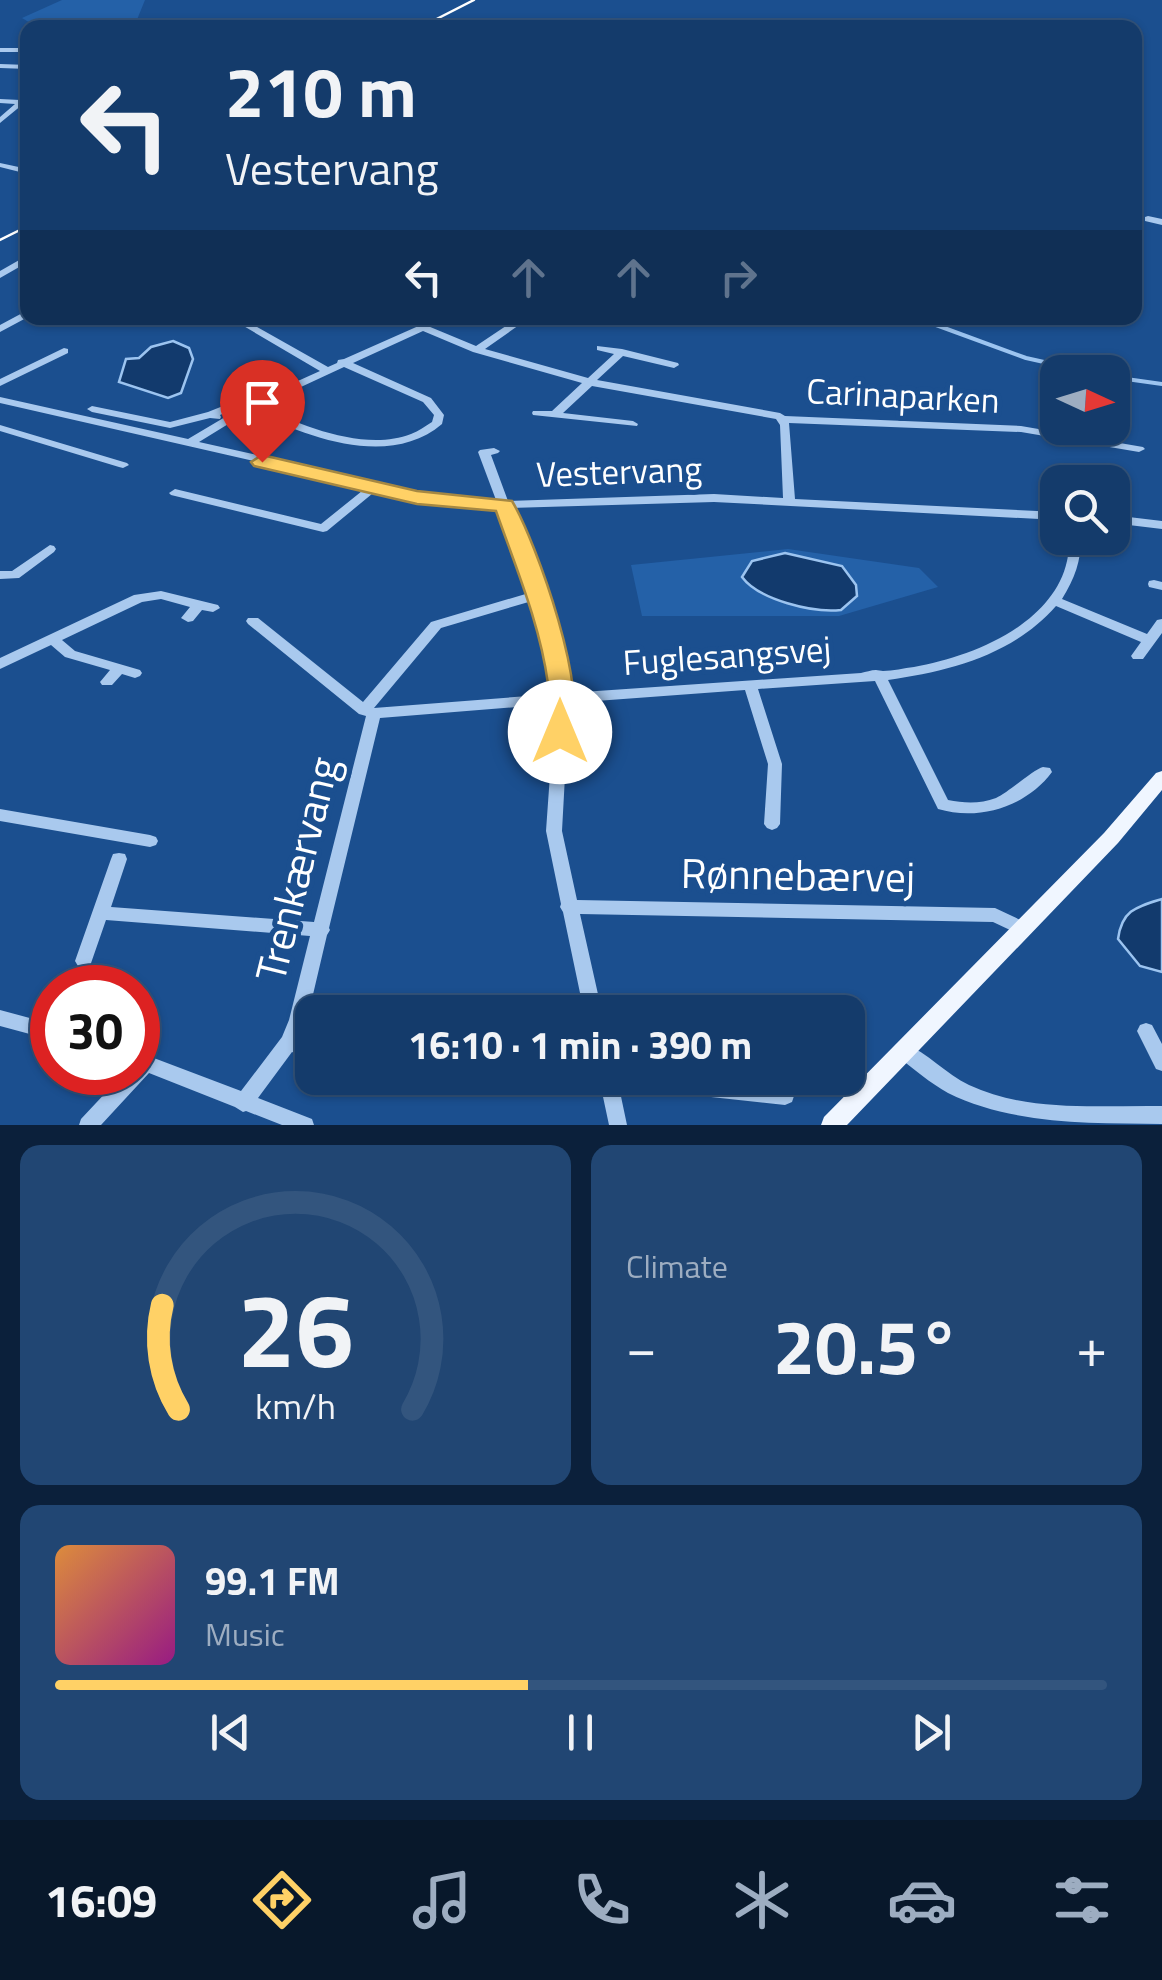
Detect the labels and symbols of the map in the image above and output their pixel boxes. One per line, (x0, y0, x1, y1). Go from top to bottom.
north arrow (1040, 355, 1130, 445)
pin (220, 360, 305, 463)
street label: Carinaparken (805, 363, 1001, 427)
street label: Vestervang (535, 441, 703, 501)
street label: Fuglesangsvej (621, 621, 833, 689)
position arrow (508, 680, 612, 784)
street label: Trenkærvang (237, 750, 355, 988)
street label: Rønnebærvej (680, 840, 916, 908)
speed limit sign: 30 (30, 965, 160, 1095)

